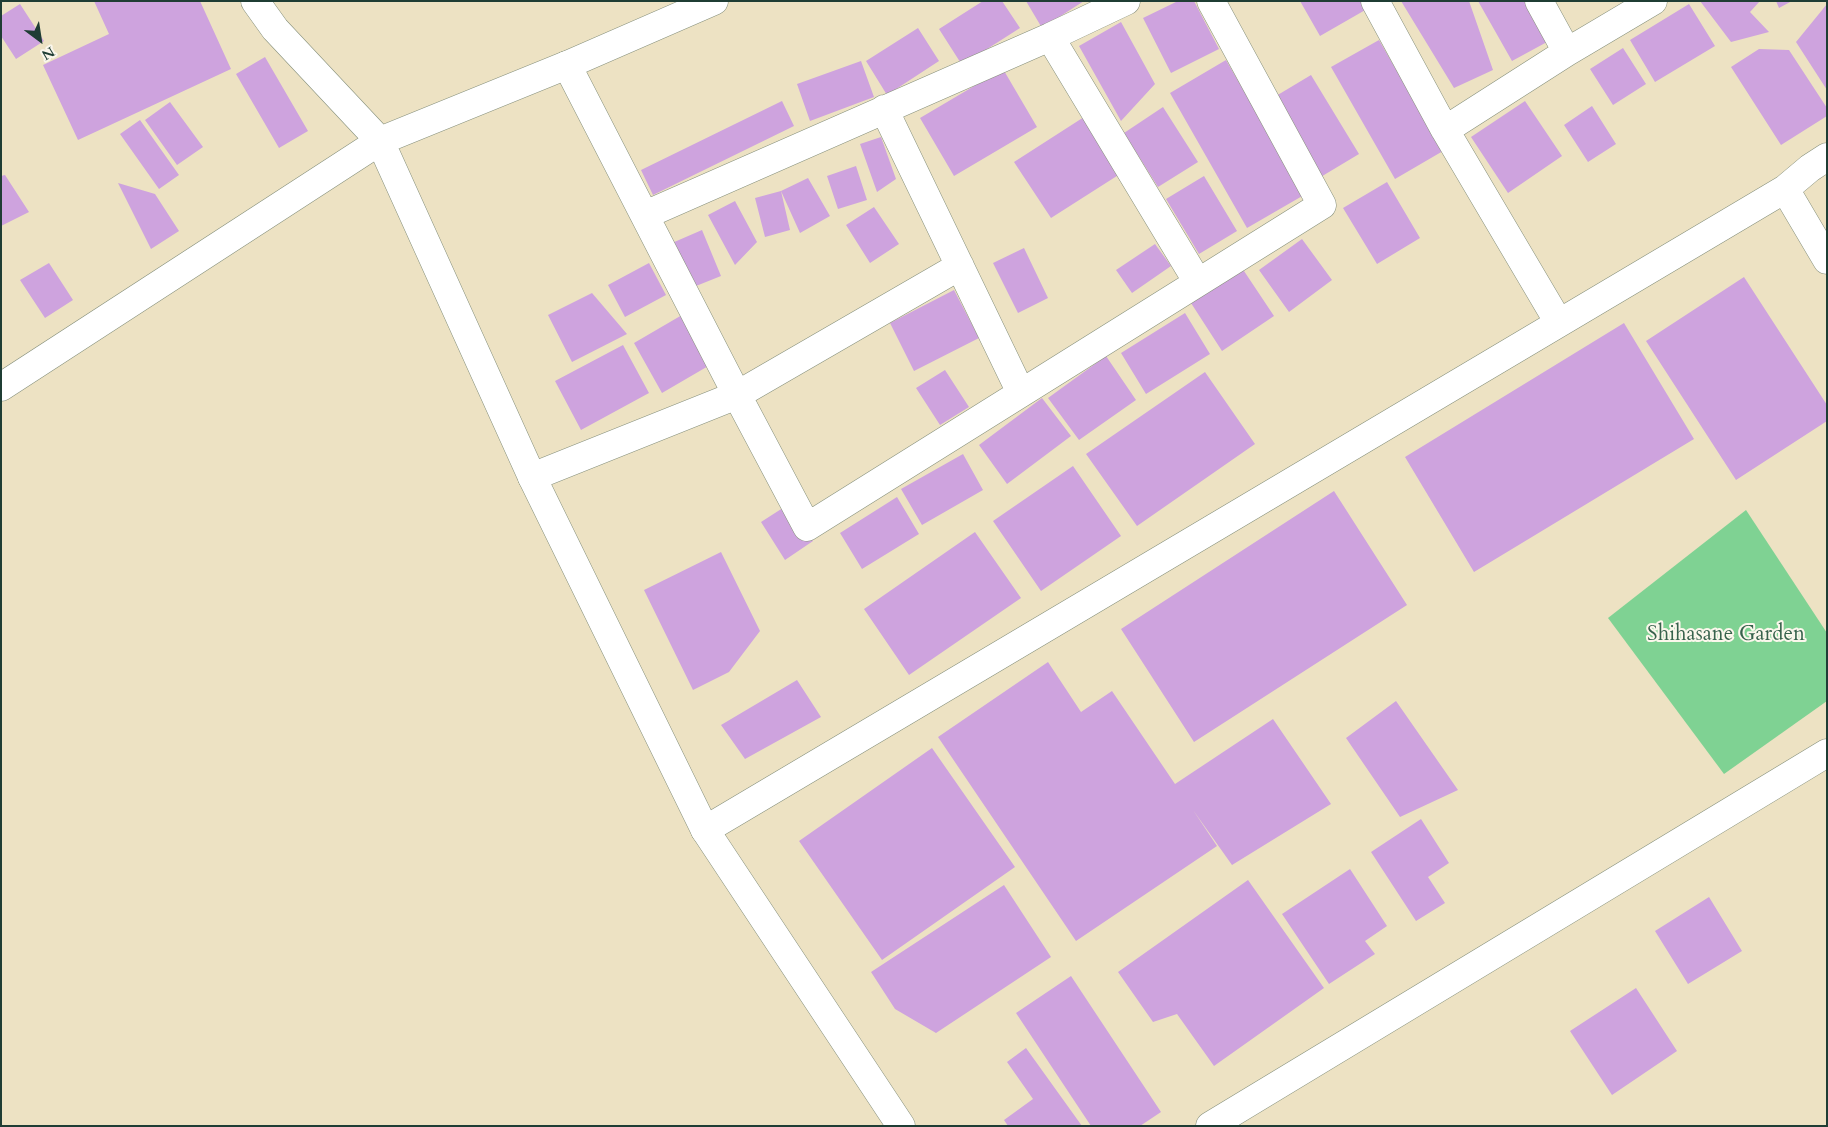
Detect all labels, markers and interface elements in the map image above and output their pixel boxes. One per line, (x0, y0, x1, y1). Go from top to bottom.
north arrow (15, 15, 65, 65)
text: N (38, 42, 58, 65)
park label: Shihasane Garden (1647, 622, 1805, 648)

